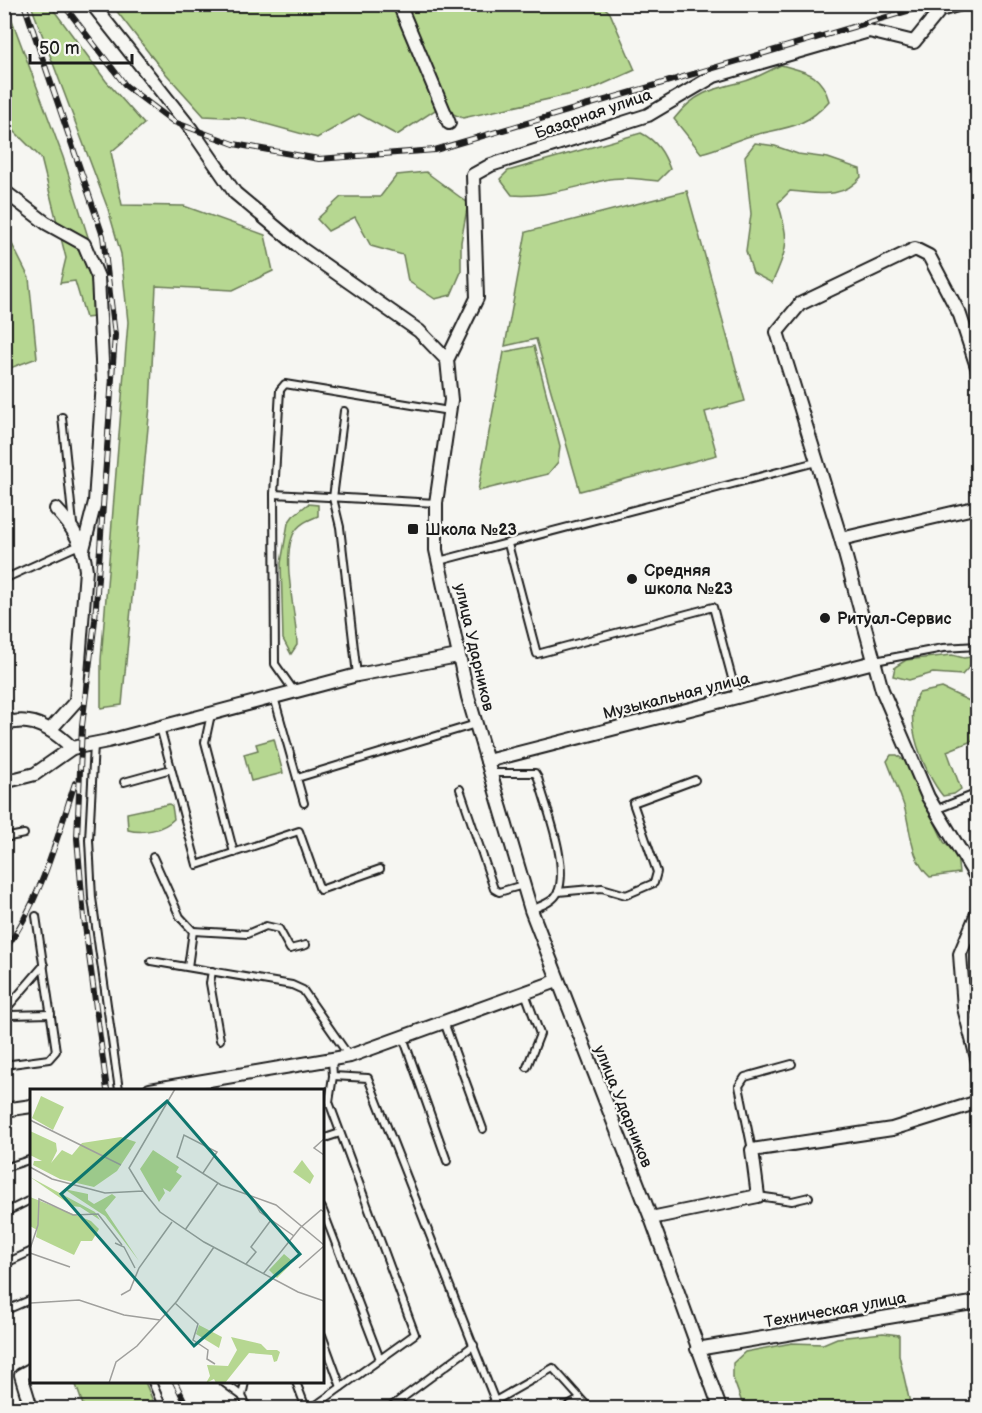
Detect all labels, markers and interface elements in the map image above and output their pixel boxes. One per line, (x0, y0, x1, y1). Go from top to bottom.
scale bar (30, 27, 132, 65)
text: 50 m (39, 38, 80, 59)
street label: Базарная улица (532, 85, 655, 143)
place label: Школа №23 (425, 521, 517, 540)
marker: Школа №23 (406, 522, 420, 536)
place label: Средняя школа №23 (644, 562, 733, 599)
marker: Средняя школа №23 (625, 572, 639, 586)
street label: улица Ударников (450, 582, 498, 714)
place label: Ритуал-Сервис (837, 610, 952, 629)
marker: Ритуал-Сервис (818, 611, 832, 625)
street label: Музыкальная улица (601, 669, 752, 724)
street label: улица Ударников (589, 1043, 656, 1171)
inset map (30, 1089, 324, 1383)
street label: Техническая улица (763, 1289, 908, 1332)

